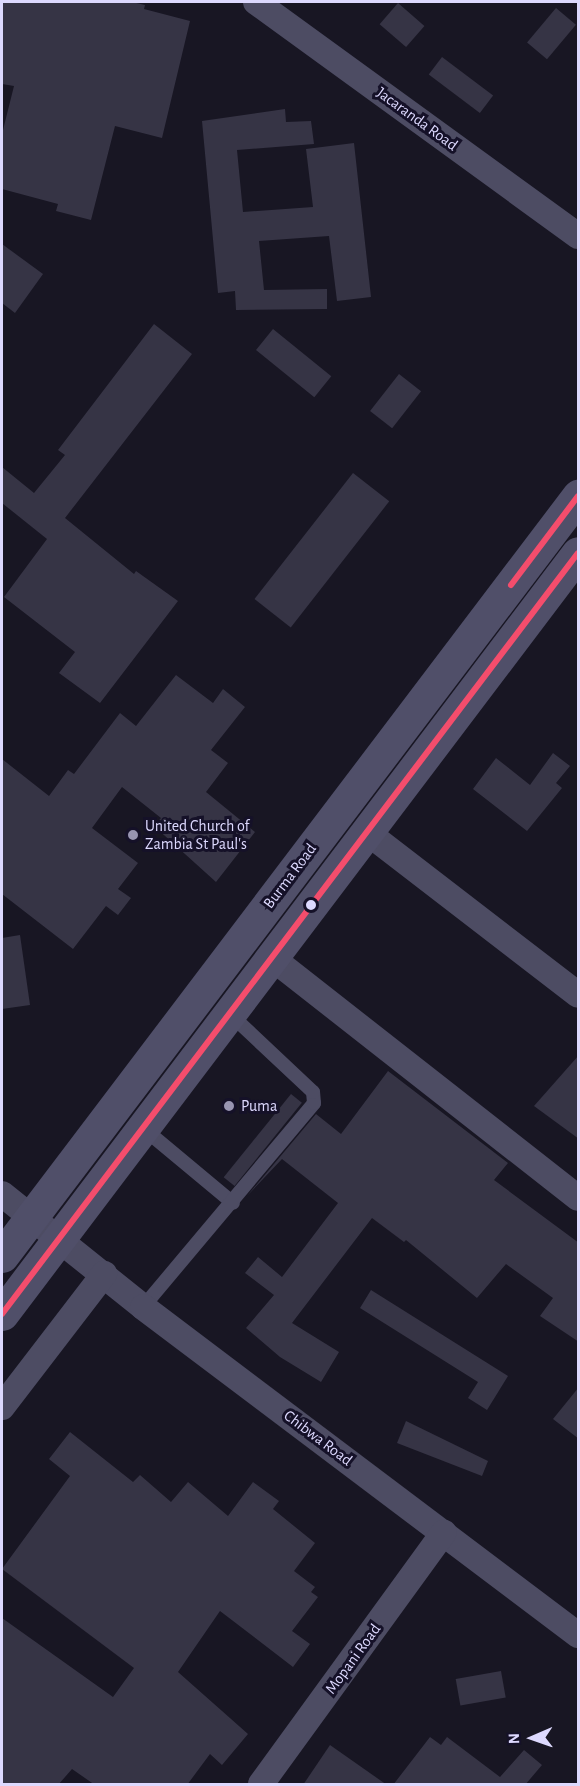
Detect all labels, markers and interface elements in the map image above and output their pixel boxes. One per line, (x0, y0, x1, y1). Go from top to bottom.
street label: Jacaranda Road (373, 83, 461, 155)
place label: United Church of Zambia St Paul's (145, 816, 249, 854)
marker: United Church of Zambia St Paul's (126, 828, 140, 842)
street label: Burma Road (259, 840, 321, 912)
unlabelled marker (305, 899, 317, 911)
place label: Puma (241, 1096, 277, 1116)
marker: Puma (222, 1099, 236, 1113)
street label: Chibwa Road (280, 1406, 356, 1470)
street label: Mopani Road (321, 1620, 385, 1698)
north arrow (502, 1708, 562, 1768)
text: N (506, 1733, 522, 1744)

